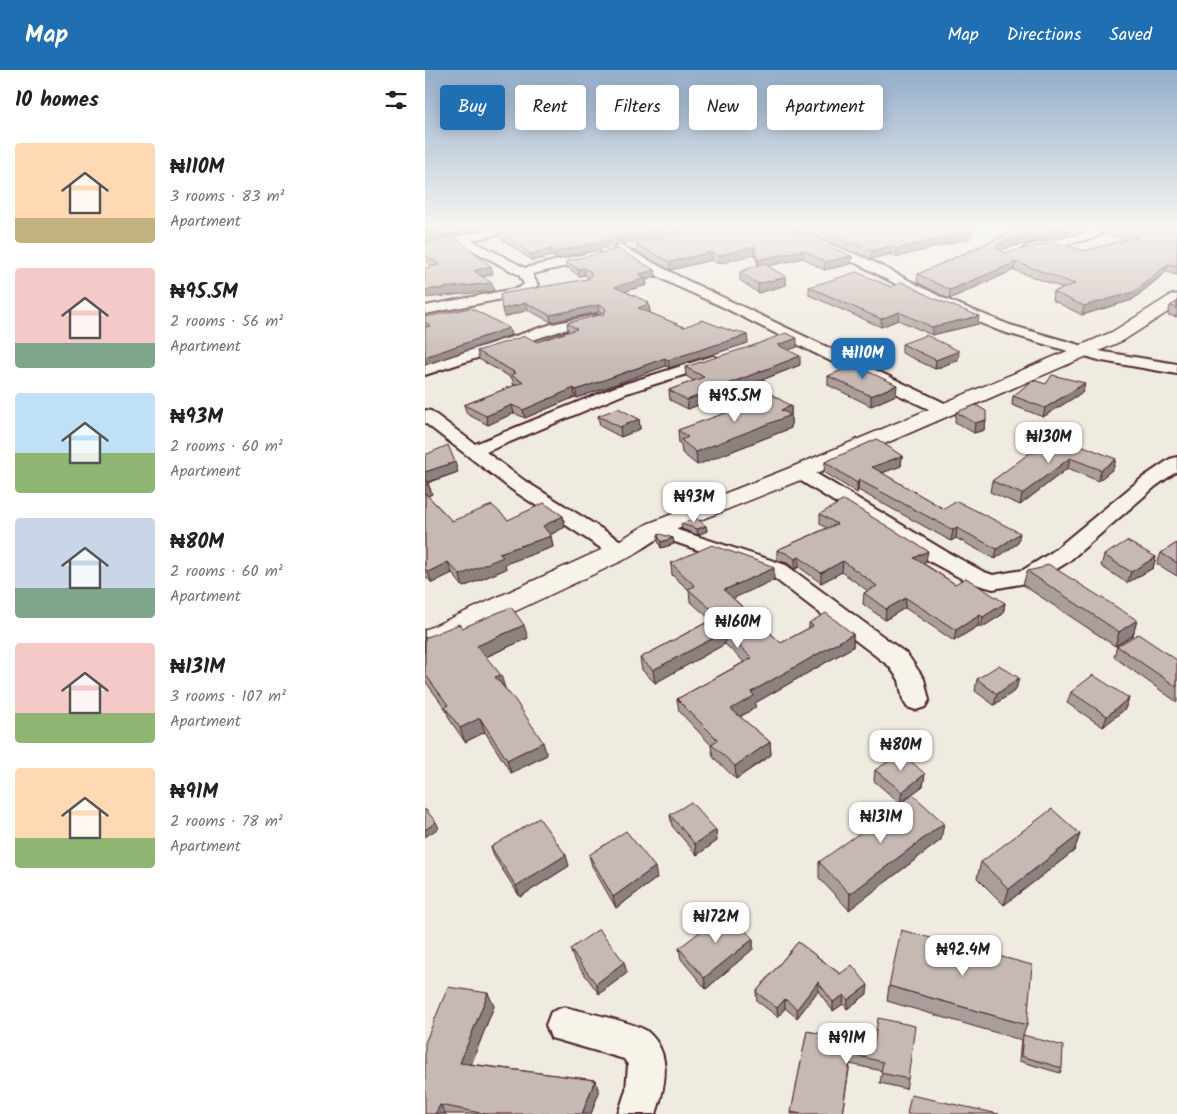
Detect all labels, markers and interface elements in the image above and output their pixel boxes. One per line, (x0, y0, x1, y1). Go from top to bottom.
text: Map (25, 16, 68, 55)
text: Map (947, 21, 979, 50)
text: Directions (1007, 21, 1081, 50)
text: Saved (1109, 21, 1152, 50)
text: 10 homes (15, 84, 99, 117)
chip: Buy (440, 85, 505, 130)
chip: Rent (515, 85, 586, 130)
chip: Filters (596, 85, 679, 130)
chip: New (689, 85, 757, 130)
chip: Apartment (767, 85, 883, 130)
icon: filters (382, 86, 410, 114)
text: ₦110M (170, 151, 225, 184)
icon: home (55, 163, 115, 223)
text: 3 rooms · 83 m² (170, 184, 284, 209)
text: Apartment (170, 209, 241, 234)
text: ₦95.5M (170, 276, 238, 309)
icon: home (55, 288, 115, 348)
text: 2 rooms · 56 m² (170, 309, 283, 334)
text: Apartment (170, 334, 241, 359)
pin: ₦110M (828, 338, 898, 380)
text: ₦110M (842, 341, 884, 366)
pin: ₦95.5M (694, 380, 776, 423)
text: ₦95.5M (709, 384, 761, 409)
text: ₦93M (170, 401, 223, 434)
icon: home (55, 413, 115, 473)
pin: ₦130M (1014, 422, 1084, 464)
text: ₦130M (1026, 425, 1072, 450)
text: 2 rooms · 60 m² (170, 434, 283, 459)
text: Apartment (170, 459, 241, 484)
pin: ₦93M (664, 482, 724, 524)
text: ₦93M (674, 485, 714, 510)
text: ₦80M (170, 526, 224, 559)
icon: home (55, 538, 115, 598)
text: 2 rooms · 60 m² (170, 559, 283, 584)
text: Apartment (170, 584, 241, 609)
pin: ₦160M (703, 606, 773, 649)
text: ₦160M (715, 610, 761, 635)
text: ₦131M (170, 651, 225, 684)
icon: home (55, 663, 115, 723)
text: 3 rooms · 107 m² (170, 684, 286, 709)
text: Apartment (170, 709, 241, 734)
pin: ₦80M (871, 730, 931, 772)
text: ₦80M (880, 733, 922, 758)
text: ₦91M (170, 776, 218, 809)
icon: home (55, 788, 115, 848)
pin: ₦131M (846, 802, 916, 844)
text: ₦131M (860, 805, 902, 830)
text: 2 rooms · 78 m² (170, 809, 283, 834)
text: Apartment (170, 834, 241, 859)
pin: ₦172M (681, 902, 751, 944)
text: ₦172M (693, 905, 739, 930)
pin: ₦92.4M (922, 934, 1004, 977)
text: ₦92.4M (936, 938, 990, 963)
pin: ₦91M (817, 1022, 877, 1065)
text: ₦91M (829, 1026, 865, 1051)

